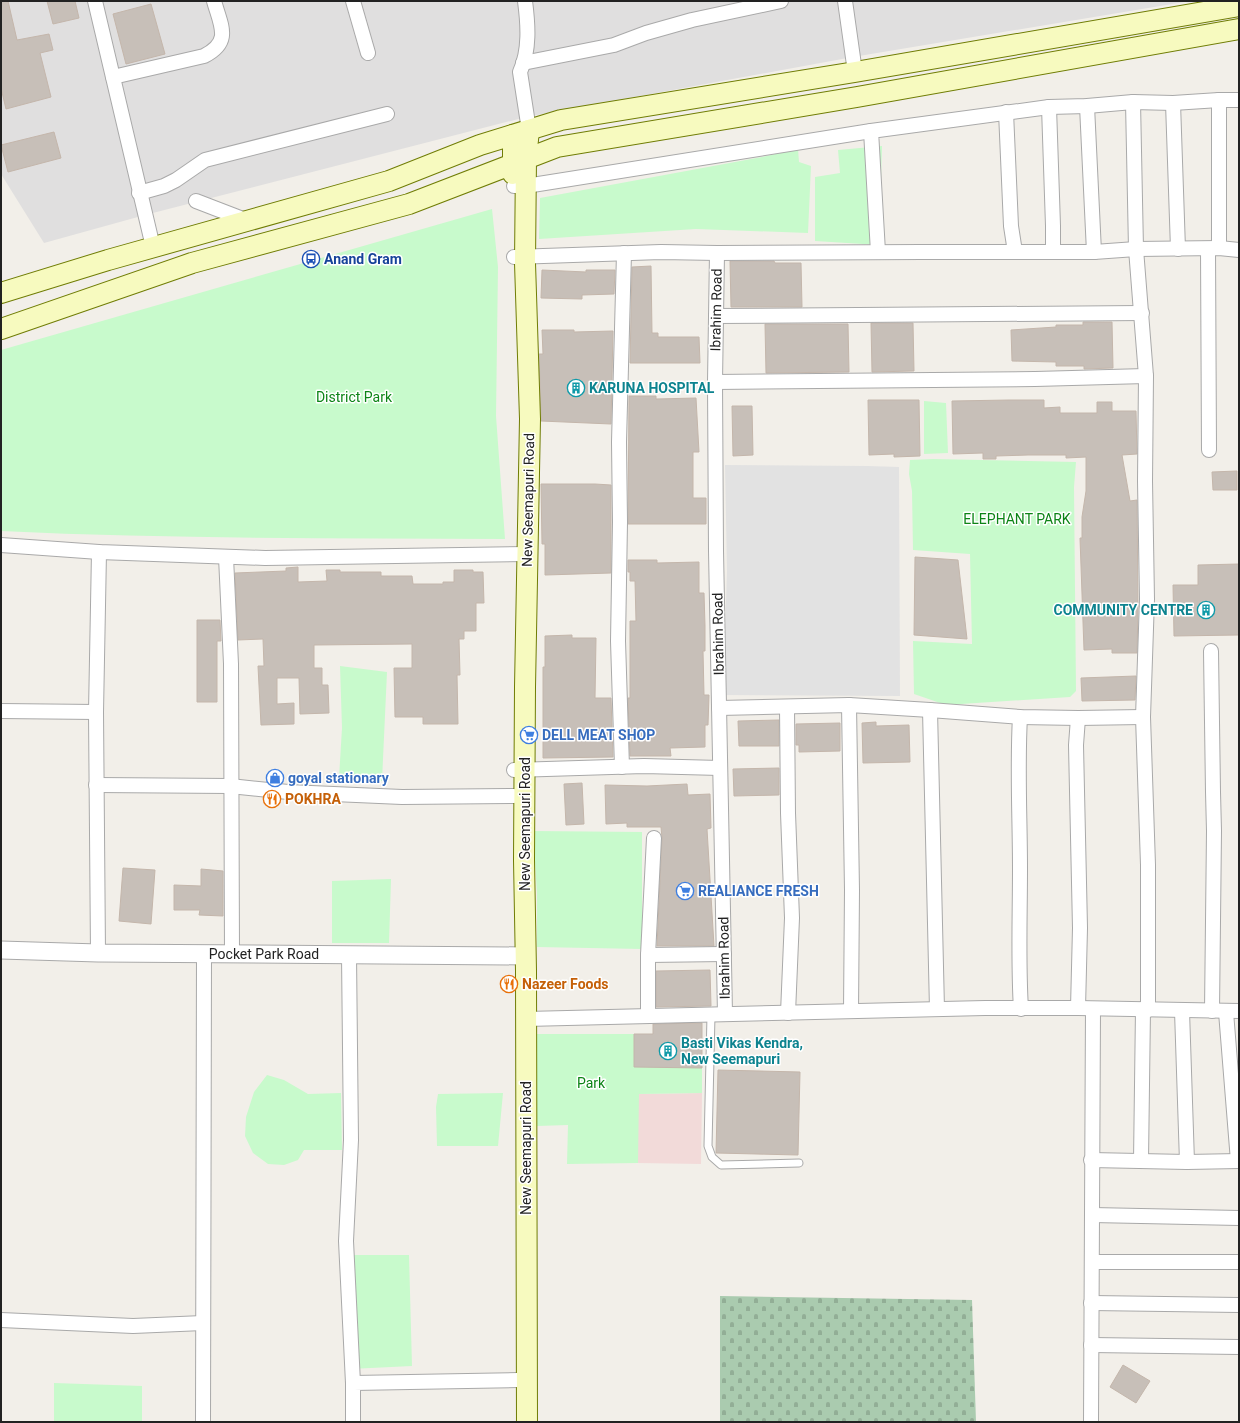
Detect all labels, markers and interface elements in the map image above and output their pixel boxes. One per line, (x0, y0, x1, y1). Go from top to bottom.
bus stop icon: Anand Gram (301, 249, 321, 269)
place label: Anand Gram (324, 251, 402, 267)
street label: Ibrahim Road (707, 268, 725, 352)
building icon: KARUNA HOSPITAL (566, 378, 586, 398)
place label: KARUNA HOSPITAL (589, 380, 715, 396)
park label: District Park (316, 389, 393, 405)
street label: New Seemapuri Road (519, 433, 537, 567)
park label: ELEPHANT PARK (963, 511, 1071, 527)
street label: Ibrahim Road (709, 592, 727, 676)
building icon: COMMUNITY CENTRE (1196, 600, 1216, 620)
place label: COMMUNITY CENTRE (1054, 602, 1193, 618)
supermarket icon: DELL MEAT SHOP (519, 725, 539, 745)
place label: DELL MEAT SHOP (542, 727, 655, 743)
street label: New Seemapuri Road (517, 757, 533, 891)
shop icon: goyal stationary (265, 768, 285, 788)
place label: goyal stationary (288, 770, 390, 786)
restaurant icon: POKHRA (262, 789, 282, 809)
place label: POKHRA (285, 791, 341, 807)
supermarket icon: REALIANCE FRESH (675, 881, 695, 901)
place label: REALIANCE FRESH (698, 883, 819, 899)
street label: Ibrahim Road (715, 916, 733, 1000)
street label: Pocket Park Road (209, 946, 319, 962)
restaurant icon: Nazeer Foods (499, 974, 519, 994)
place label: Nazeer Foods (522, 976, 609, 992)
place label: Basti Vikas Kendra, New Seemapuri (681, 1035, 803, 1067)
building icon: Basti Vikas Kendra, New Seemapuri (658, 1041, 678, 1061)
park label: Park (577, 1075, 606, 1091)
street label: New Seemapuri Road (518, 1081, 534, 1215)

